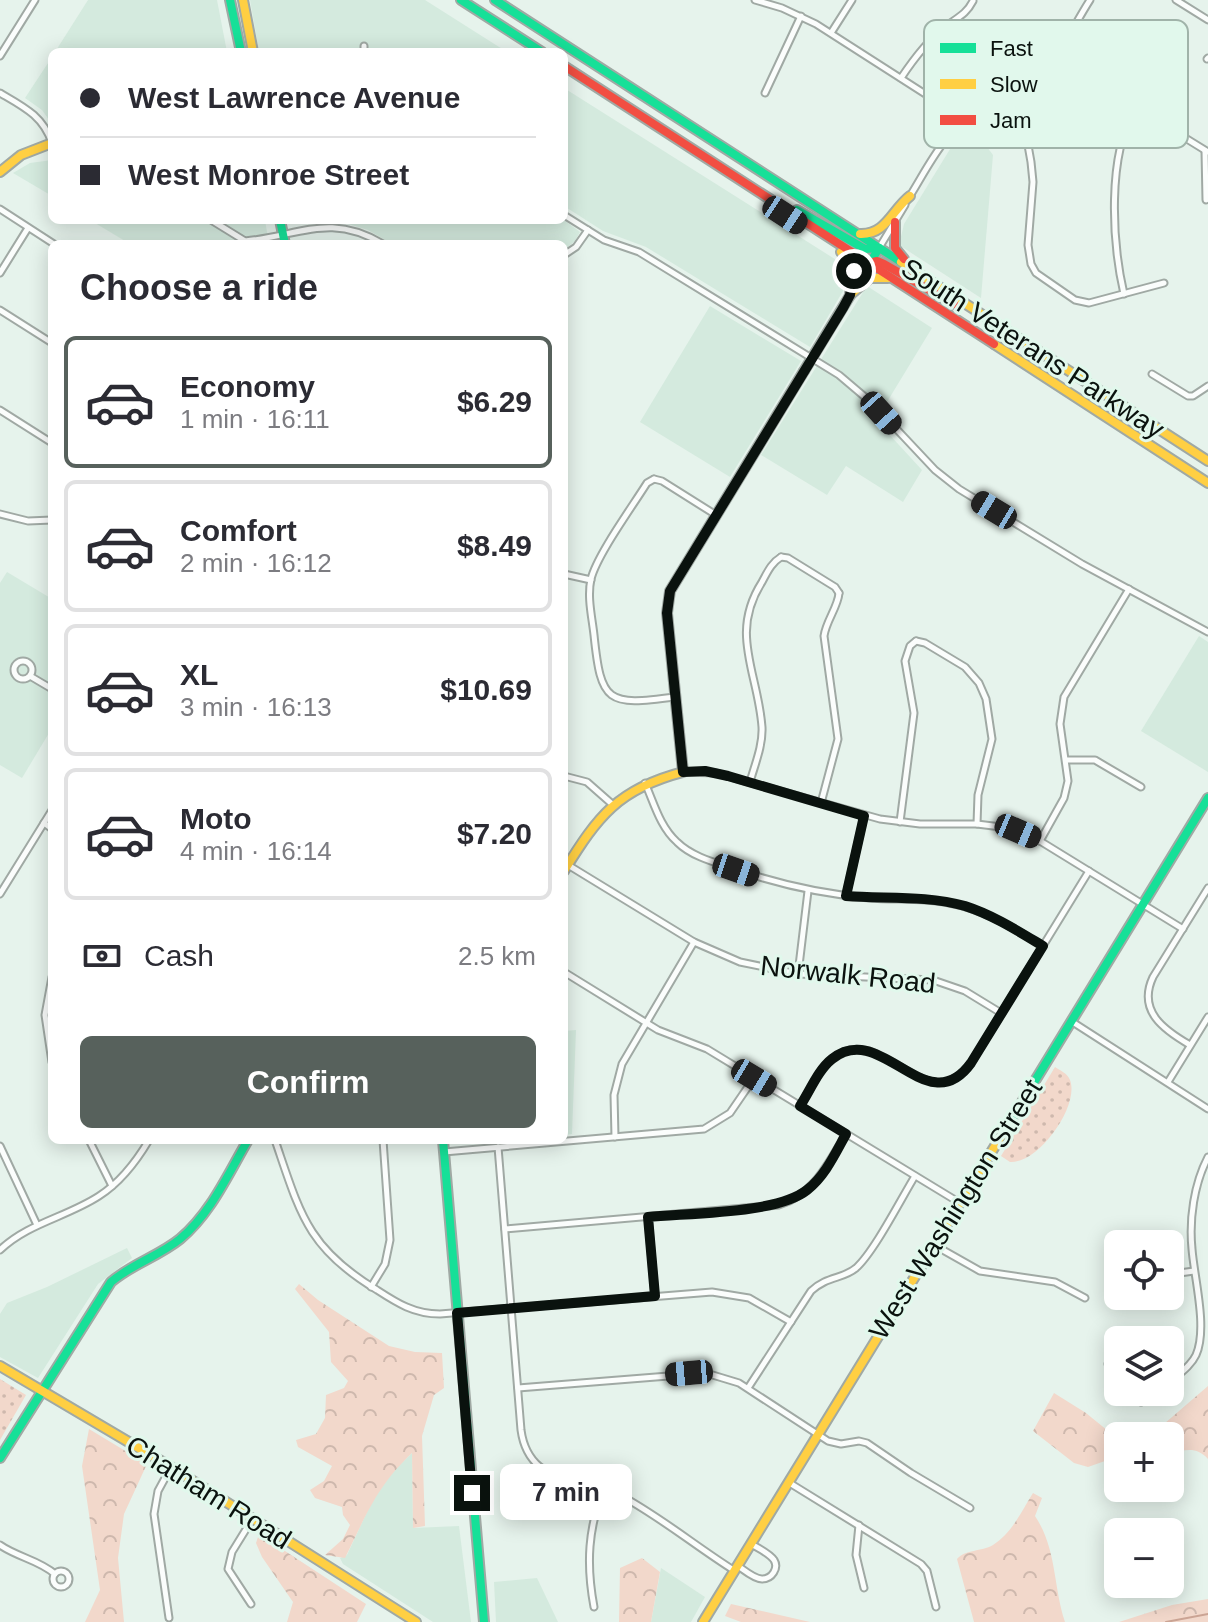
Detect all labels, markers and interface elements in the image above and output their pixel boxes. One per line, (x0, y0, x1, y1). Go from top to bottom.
legend (924, 20, 1188, 148)
text: Fast (990, 36, 1033, 61)
text: Slow (990, 72, 1038, 97)
text: West Lawrence Avenue (128, 81, 460, 114)
text: Jam (990, 108, 1032, 133)
text: West Monroe Street (128, 158, 409, 191)
car (758, 192, 812, 238)
street label: South Veterans Parkway (896, 252, 1170, 445)
route start (836, 253, 872, 289)
text: Choose a ride (80, 267, 318, 308)
icon: car (84, 366, 156, 438)
text: Economy (180, 370, 315, 403)
text: $6.29 (457, 385, 532, 418)
car (856, 387, 906, 439)
text: 1 min · 16:11 (180, 404, 330, 434)
car (967, 487, 1021, 533)
icon: car (84, 510, 156, 582)
text: Comfort (180, 514, 297, 547)
text: $8.49 (457, 529, 532, 562)
text: 2 min · 16:12 (180, 548, 332, 578)
icon: car (84, 654, 156, 726)
text: XL (180, 658, 218, 691)
text: $10.69 (440, 673, 532, 706)
text: 3 min · 16:13 (180, 692, 332, 722)
icon: car (84, 798, 156, 870)
text: Moto (180, 802, 252, 835)
car (991, 811, 1045, 851)
text: $7.20 (457, 817, 532, 850)
text: 4 min · 16:14 (180, 836, 332, 866)
car (709, 851, 763, 889)
icon: cash (80, 934, 124, 978)
text: Cash (144, 939, 214, 972)
text: 2.5 km (458, 941, 536, 971)
street label: Norwalk Road (759, 950, 937, 999)
button: Confirm (80, 1036, 536, 1128)
car (727, 1055, 781, 1101)
street label: West Washington Street (863, 1074, 1048, 1345)
map controls (1104, 1230, 1184, 1598)
button: locate (1104, 1230, 1184, 1310)
button: layers (1104, 1326, 1184, 1406)
car (664, 1359, 714, 1387)
button: + (1104, 1422, 1184, 1502)
street label: Chatham Road (121, 1429, 297, 1555)
callout: 7 min (500, 1465, 632, 1521)
route end (454, 1475, 490, 1511)
text: 7 min (532, 1477, 600, 1507)
button: − (1104, 1518, 1184, 1598)

